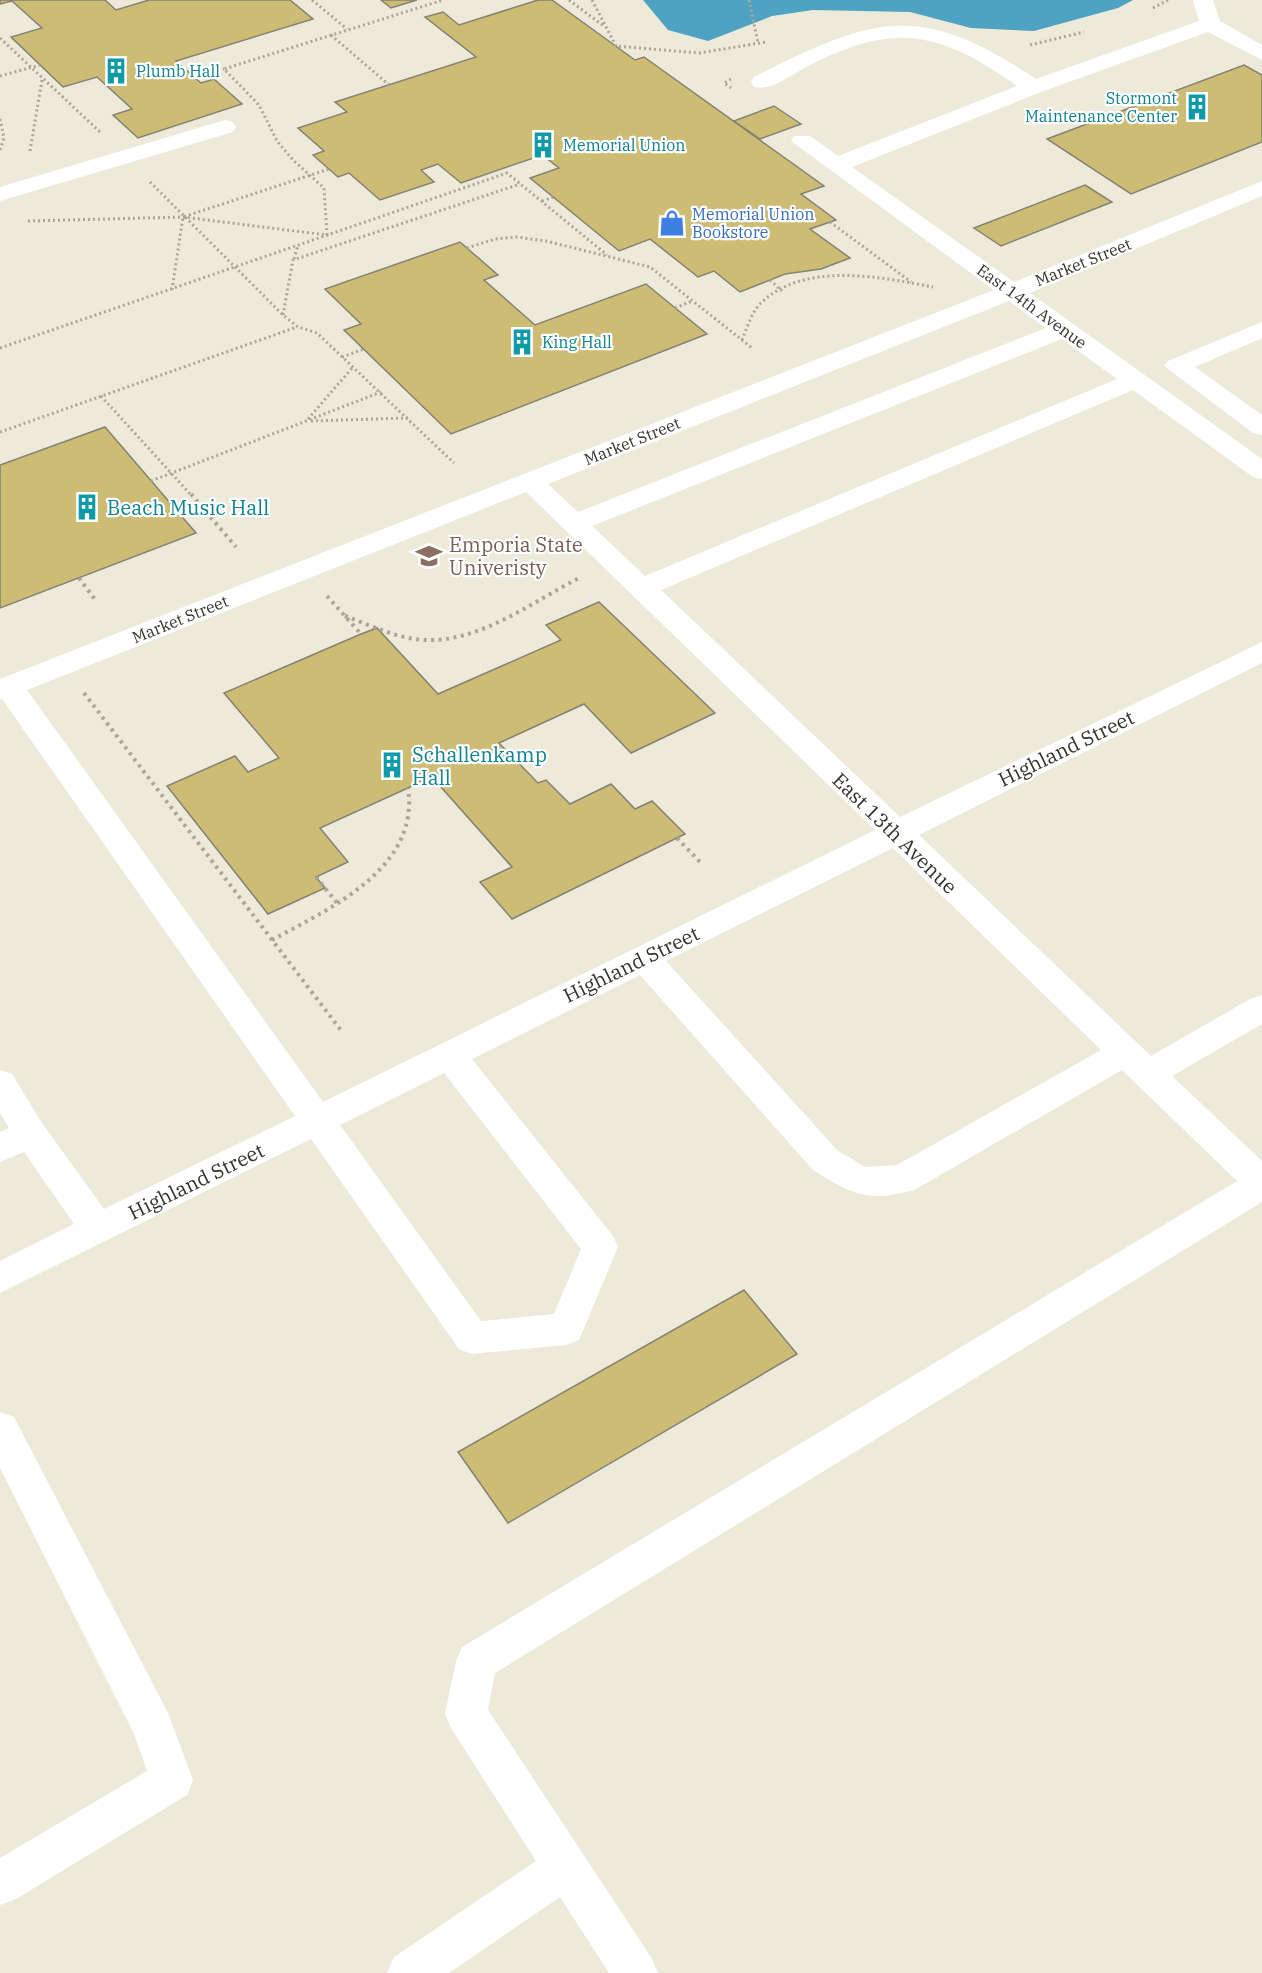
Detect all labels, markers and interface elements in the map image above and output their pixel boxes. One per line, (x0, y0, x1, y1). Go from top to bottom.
building icon: Plumb Hall (101, 56, 131, 86)
place label: Plumb Hall (136, 61, 220, 81)
place label: Stormont Maintenance Center (1025, 88, 1177, 126)
building icon: Stormont Maintenance Center (1182, 92, 1212, 122)
building icon: Memorial Union (528, 130, 558, 160)
place label: Memorial Union (563, 135, 685, 155)
place label: Memorial Union Bookstore (692, 204, 814, 242)
shop icon: Memorial Union Bookstore (657, 208, 687, 238)
street label: Market Street (1032, 234, 1134, 290)
street label: East 14th Avenue (973, 259, 1091, 353)
building icon: King Hall (507, 327, 537, 357)
place label: King Hall (542, 332, 612, 352)
street label: Market Street (581, 413, 683, 469)
building icon: Beach Music Hall (72, 492, 102, 522)
place label: Beach Music Hall (107, 494, 269, 521)
place label: Emporia State Univeristy (449, 531, 583, 581)
school or university icon: Emporia State Univeristy (414, 541, 444, 571)
street label: Market Street (129, 591, 231, 647)
street label: Highland Street (994, 703, 1138, 793)
place label: Schallenkamp Hall (412, 741, 547, 791)
building icon: Schallenkamp Hall (377, 750, 407, 780)
street label: East 13th Avenue (827, 766, 963, 900)
street label: Highland Street (559, 919, 703, 1009)
street label: Highland Street (124, 1136, 268, 1226)

